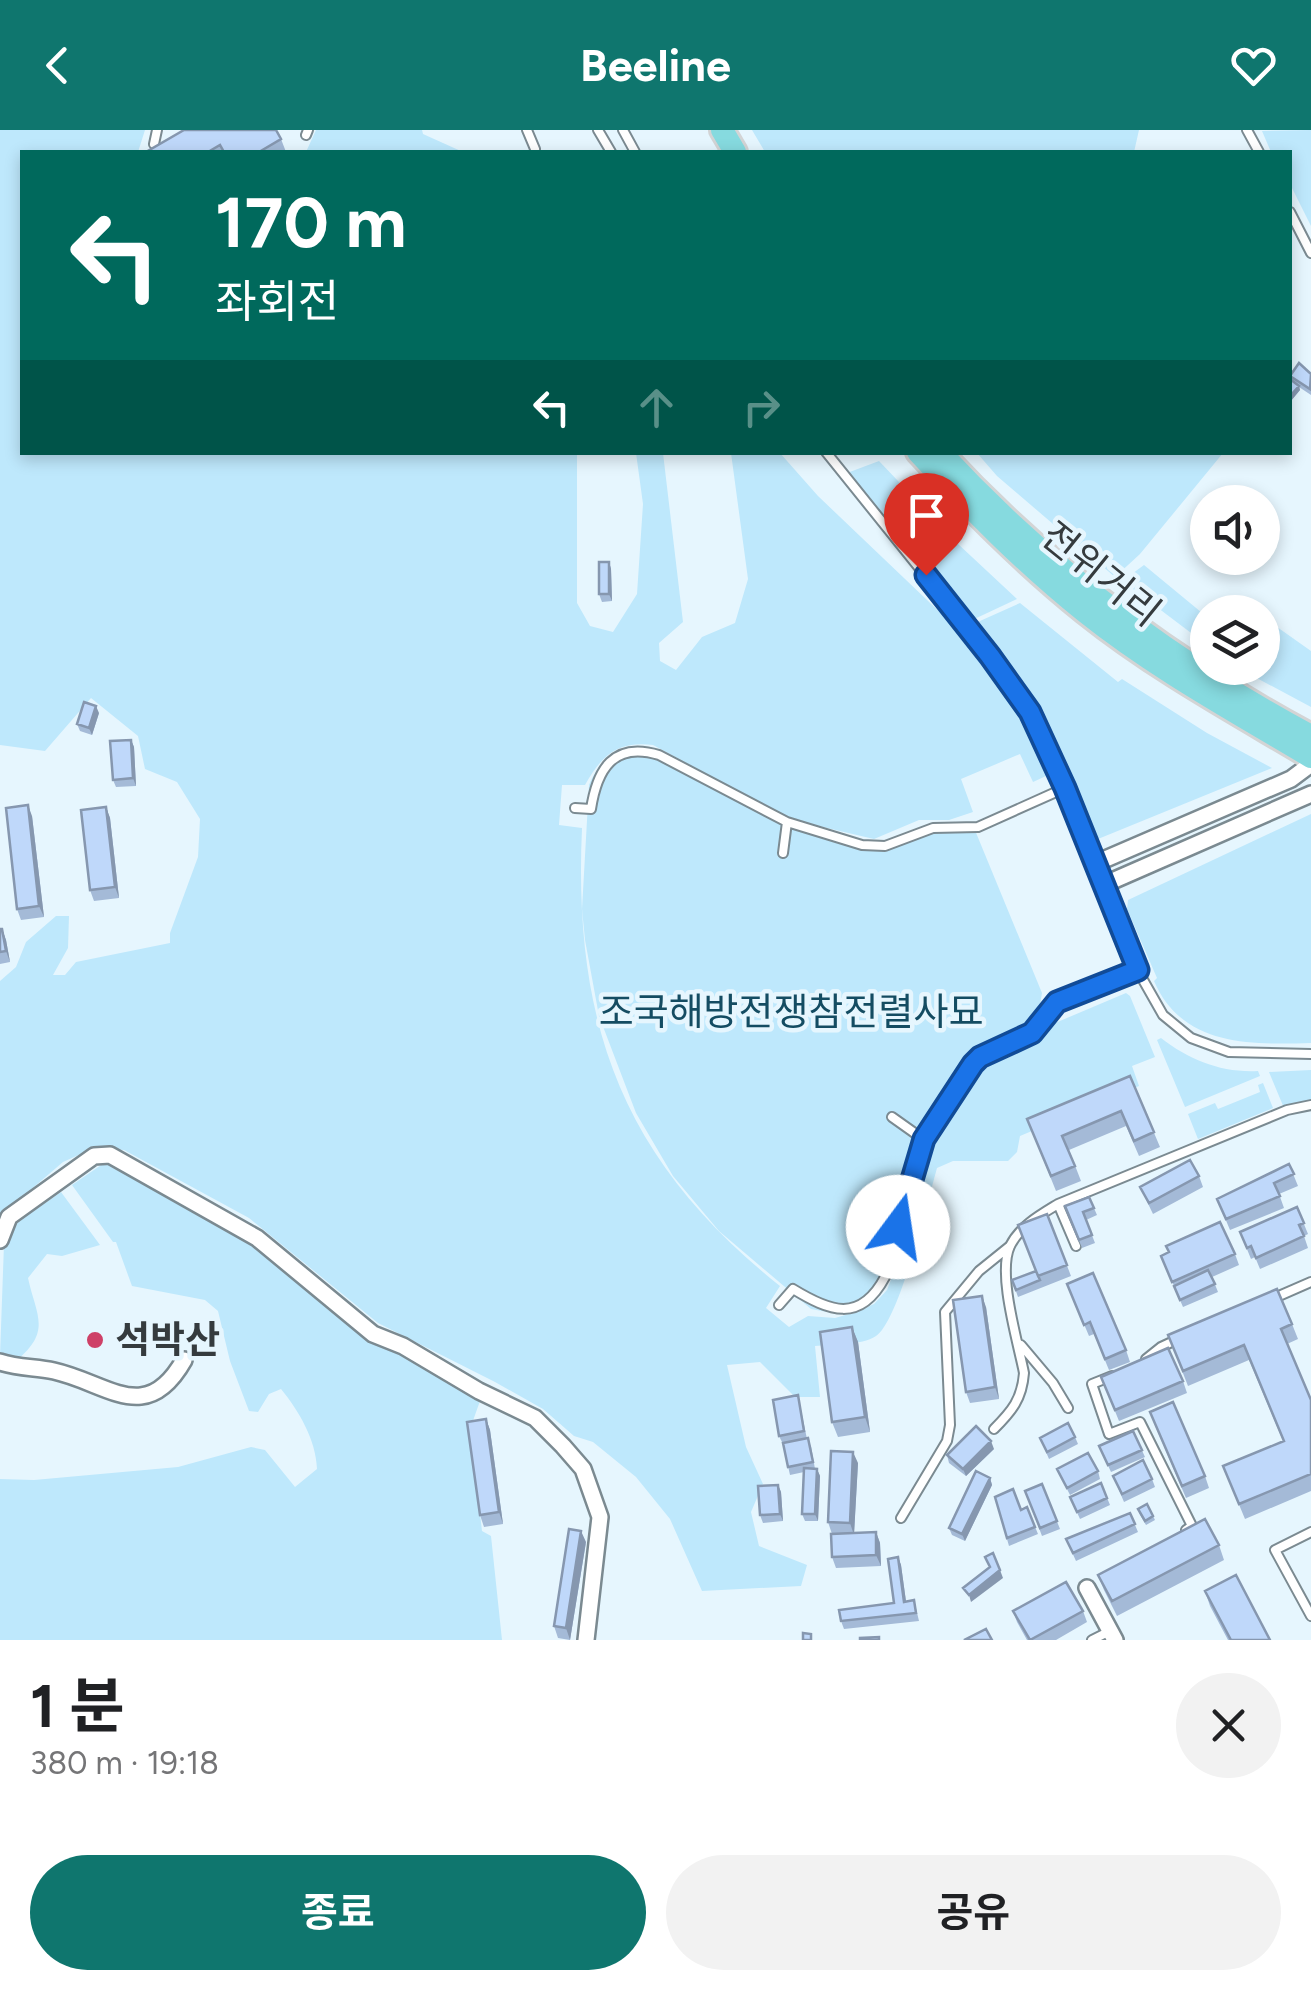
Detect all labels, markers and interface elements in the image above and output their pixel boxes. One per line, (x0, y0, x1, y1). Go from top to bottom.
icon: back (30, 38, 85, 93)
text: Beeline (580, 38, 731, 92)
icon: heart (1226, 38, 1281, 93)
text: 170 m (215, 180, 407, 265)
icon: left (50, 190, 180, 320)
text: 좌회전 (215, 274, 339, 328)
icon: left (524, 380, 579, 435)
icon: ahead (629, 380, 684, 435)
icon: right (734, 380, 789, 435)
pin (884, 473, 969, 576)
map controls (1190, 485, 1280, 685)
button: sound (1190, 485, 1280, 575)
icon: arrive (899, 488, 954, 543)
street label: 전위거리 (1032, 512, 1170, 636)
button: layers (1190, 595, 1280, 685)
park label: 조국해방전쟁참전렬사묘 (599, 989, 983, 1035)
position arrow (846, 1175, 950, 1279)
place label: 석박산 (115, 1317, 220, 1363)
marker: 석박산 (84, 1329, 106, 1351)
text: 1 분 (30, 1670, 125, 1742)
button: close (1176, 1673, 1281, 1778)
text: 380 m · 19:18 (30, 1744, 219, 1782)
button: 종료 (30, 1855, 646, 1970)
button: 공유 (666, 1855, 1281, 1970)

